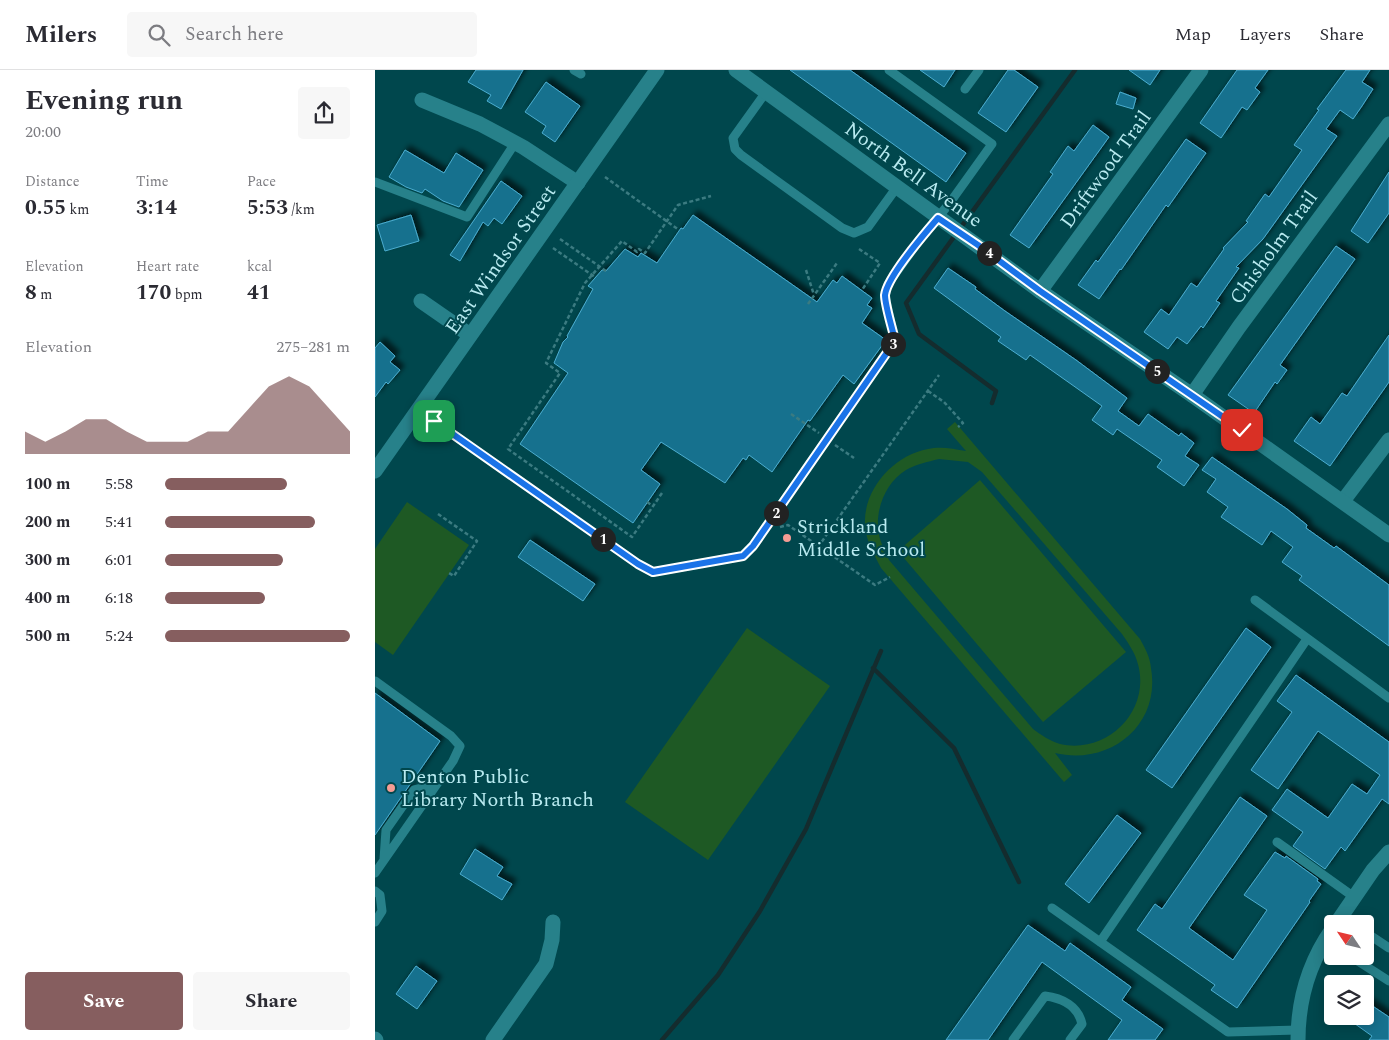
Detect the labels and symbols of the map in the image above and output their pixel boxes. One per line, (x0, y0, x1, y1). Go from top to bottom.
street label: Driftwood Trail (1053, 104, 1159, 235)
street label: North Bell Avenue (838, 114, 989, 235)
street label: East Windsor Street (438, 179, 564, 341)
street label: Chisholm Trail (1222, 184, 1325, 311)
pin: 4 (977, 240, 1001, 266)
pin: 3 (881, 332, 905, 356)
pin: 5 (1145, 358, 1169, 384)
pin (413, 400, 455, 442)
pin (1221, 409, 1263, 451)
pin: 2 (763, 500, 789, 526)
place label: Strickland Middle School (797, 512, 925, 565)
pin: 1 (591, 526, 615, 552)
marker: Strickland Middle School (781, 532, 793, 544)
place label: Denton Public Library North Branch (401, 762, 594, 815)
marker: Denton Public Library North Branch (385, 782, 397, 794)
north arrow (1324, 915, 1374, 965)

